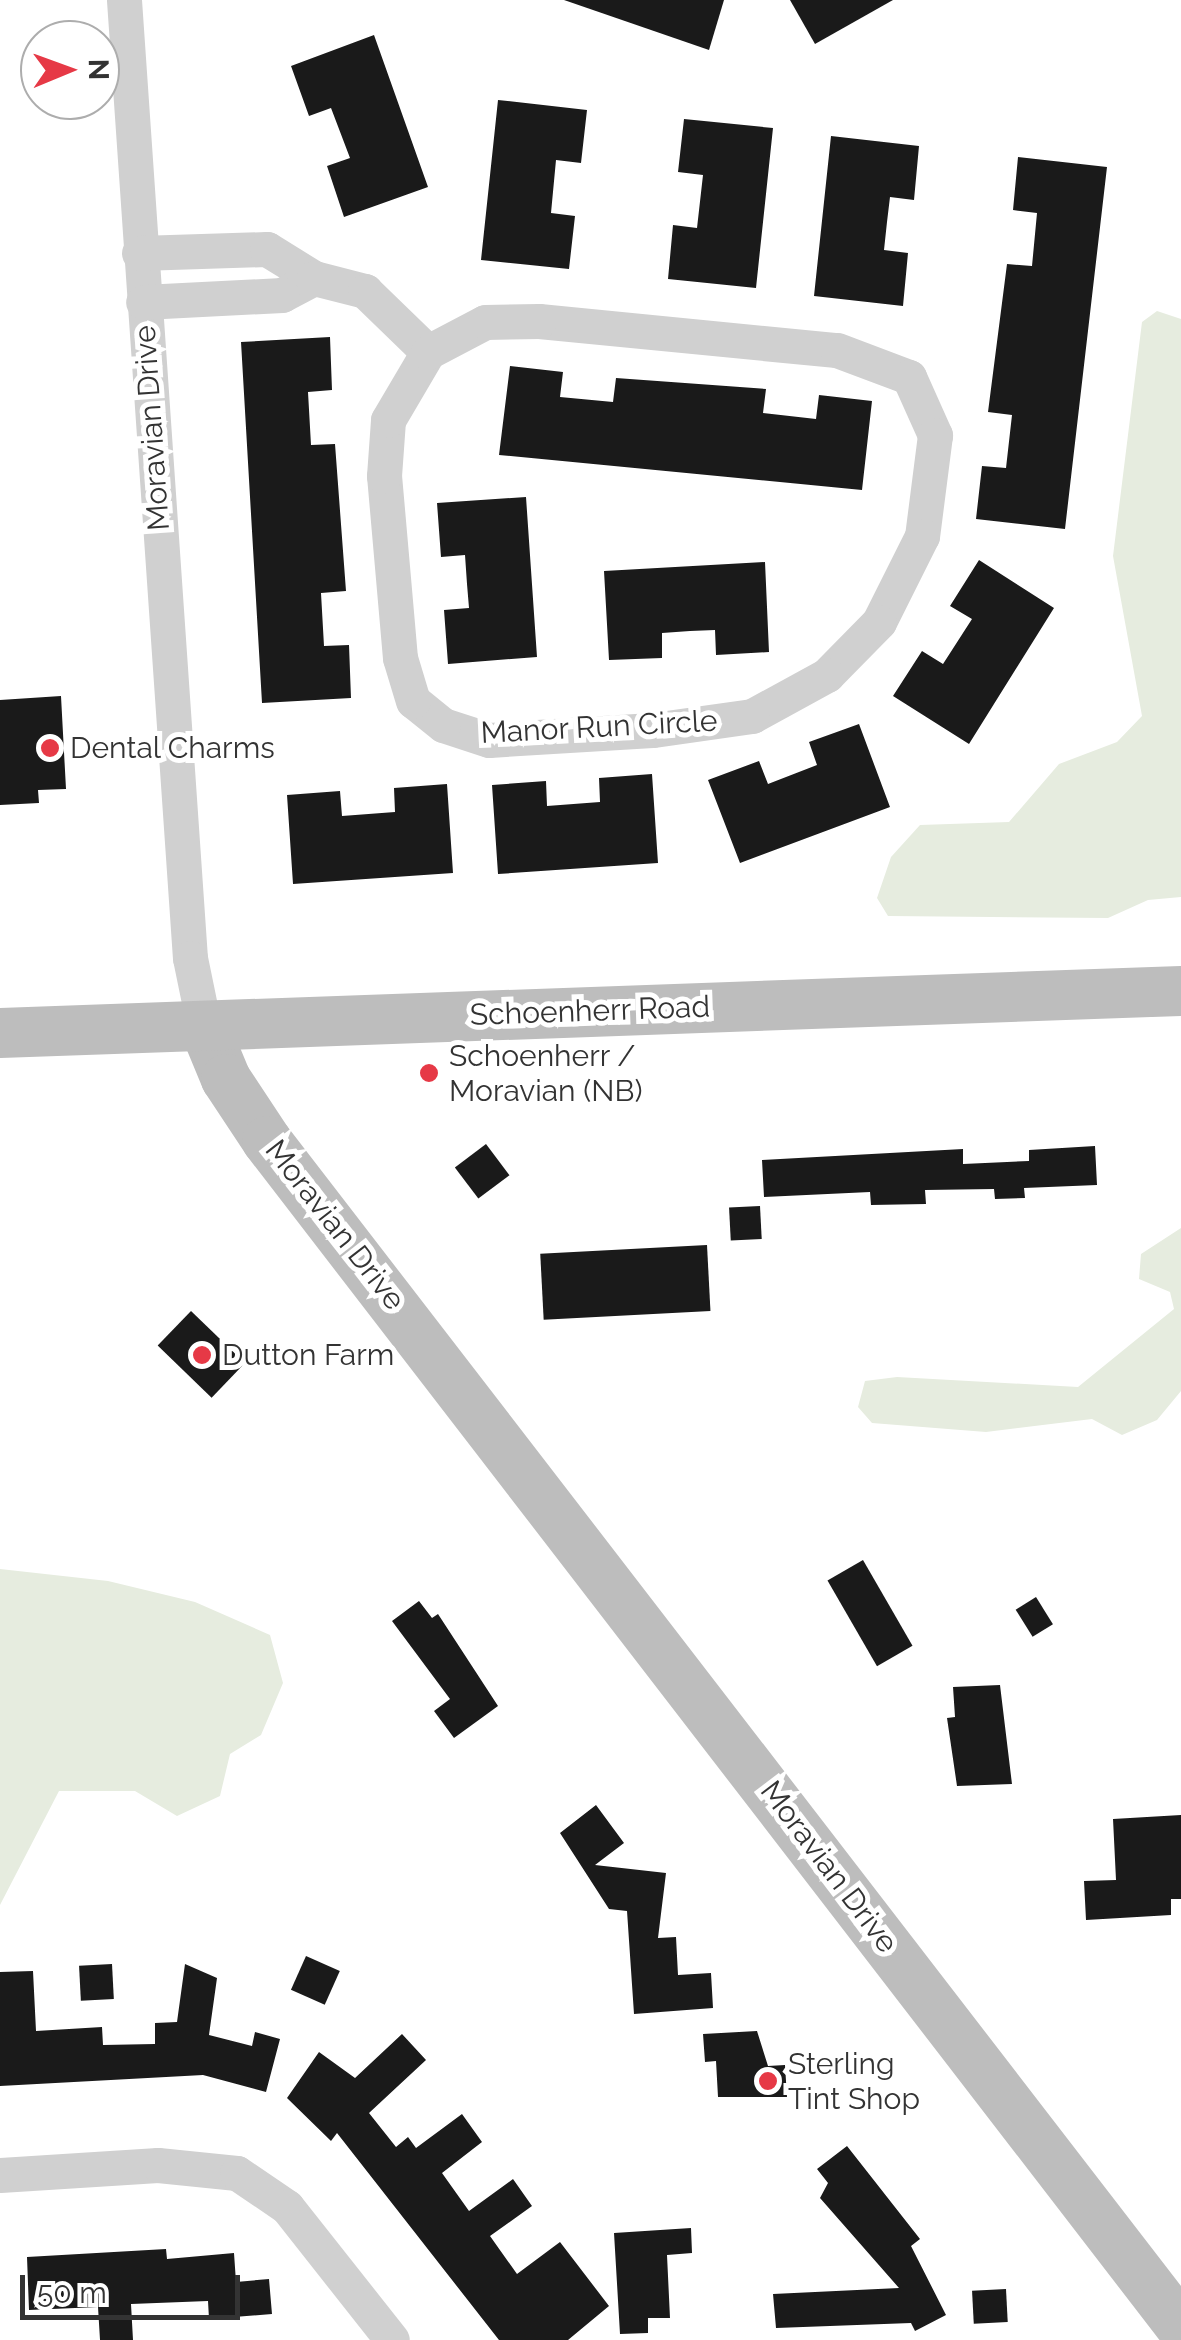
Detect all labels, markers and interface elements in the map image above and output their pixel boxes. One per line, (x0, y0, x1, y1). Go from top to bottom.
north arrow (20, 20, 120, 120)
text: N (82, 59, 115, 80)
street label: Moravian Drive (127, 324, 177, 532)
street label: Manor Run Circle (479, 703, 719, 751)
place label: Dental Charms (70, 730, 276, 766)
marker: Dental Charms (39, 737, 61, 759)
street label: Schoenherr Road (469, 989, 711, 1033)
place label: Schoenherr / Moravian (NB) (449, 1038, 643, 1108)
marker: Schoenherr / Moravian (NB) (418, 1062, 440, 1084)
street label: Moravian Drive (257, 1133, 413, 1317)
place label: Dutton Farm (222, 1337, 394, 1373)
marker: Dutton Farm (191, 1344, 213, 1366)
street label: Moravian Drive (753, 1774, 905, 1960)
place label: Sterling Tint Shop (788, 2046, 920, 2116)
marker: Sterling Tint Shop (757, 2070, 779, 2092)
scale bar (25, 2255, 245, 2317)
text: 50 m (37, 2275, 107, 2310)

